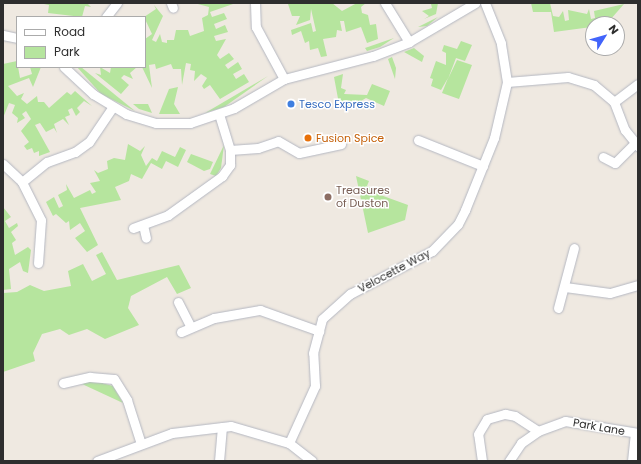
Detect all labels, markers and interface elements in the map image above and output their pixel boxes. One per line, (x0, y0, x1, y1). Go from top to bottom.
legend (16, 16, 146, 68)
north arrow (585, 16, 625, 56)
text: N (605, 21, 623, 38)
text: Road (54, 23, 85, 40)
text: Park (54, 43, 80, 60)
place label: Tesco Express (299, 97, 375, 111)
marker: Tesco Express (286, 99, 296, 109)
place label: Fusion Spice (316, 131, 384, 145)
marker: Fusion Spice (303, 133, 313, 143)
place label: Treasures of Duston (336, 184, 390, 210)
marker: Treasures of Duston (323, 192, 333, 202)
street label: Velocette Way (356, 246, 432, 296)
street label: Park Lane (572, 416, 626, 438)

